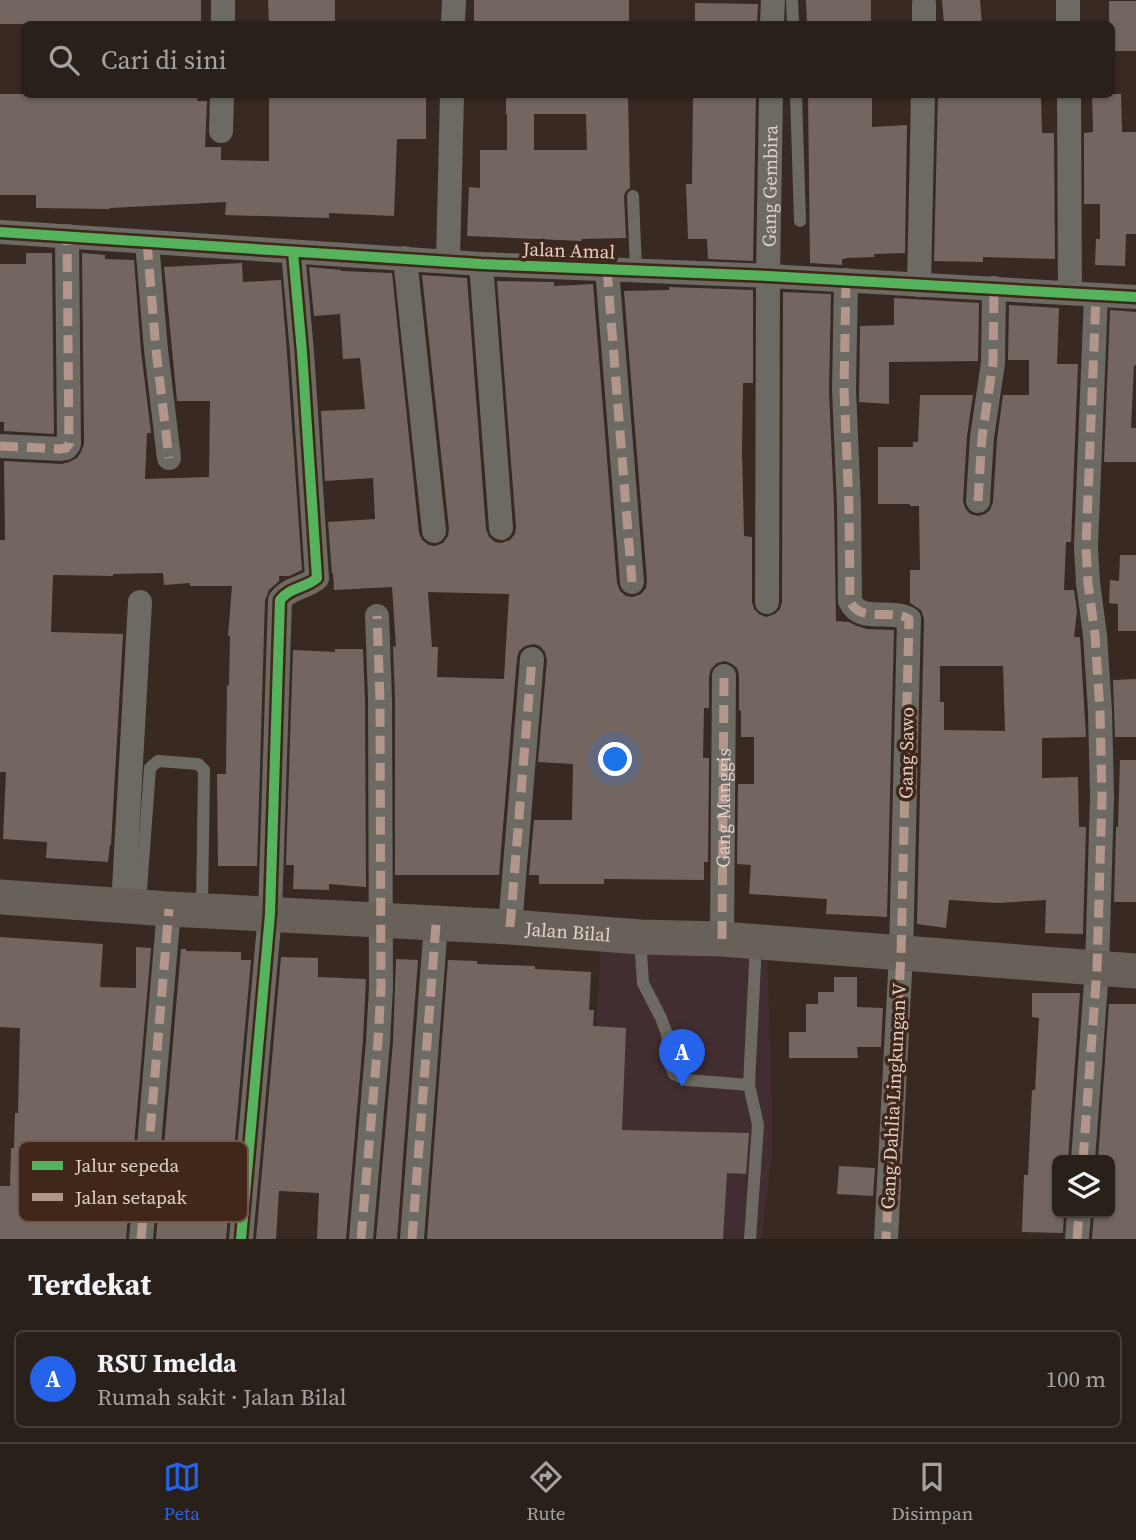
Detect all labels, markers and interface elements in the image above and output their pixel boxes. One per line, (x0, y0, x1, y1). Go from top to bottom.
search box (21, 21, 1115, 98)
icon: search (45, 41, 83, 79)
text: Cari di sini (101, 42, 226, 78)
street label: Gang Gembira (755, 124, 783, 247)
street label: Jalan Amal (521, 235, 616, 265)
street label: Gang Sawo (892, 707, 920, 799)
your location (598, 742, 632, 776)
street label: Gang Manggis (710, 748, 736, 868)
street label: Jalan Bilal (523, 915, 612, 948)
street label: Gang Dahlia Lingkungan V (874, 982, 912, 1210)
pin: A (659, 1029, 705, 1087)
legend (18, 1141, 248, 1222)
text: Jalur sepeda (74, 1152, 179, 1178)
map controls (1052, 1155, 1115, 1218)
button: layers (1052, 1155, 1115, 1218)
text: Jalan setapak (74, 1184, 187, 1210)
text: Terdekat (28, 1264, 151, 1305)
text: RSU Imelda (97, 1345, 237, 1381)
text: A (45, 1363, 61, 1395)
text: 100 m (1045, 1363, 1106, 1395)
text: Rumah sakit · Jalan Bilal (97, 1381, 347, 1413)
tab: Peta (163, 1458, 201, 1526)
tab: Rute (526, 1458, 566, 1526)
tab: Disimpan (891, 1458, 973, 1526)

